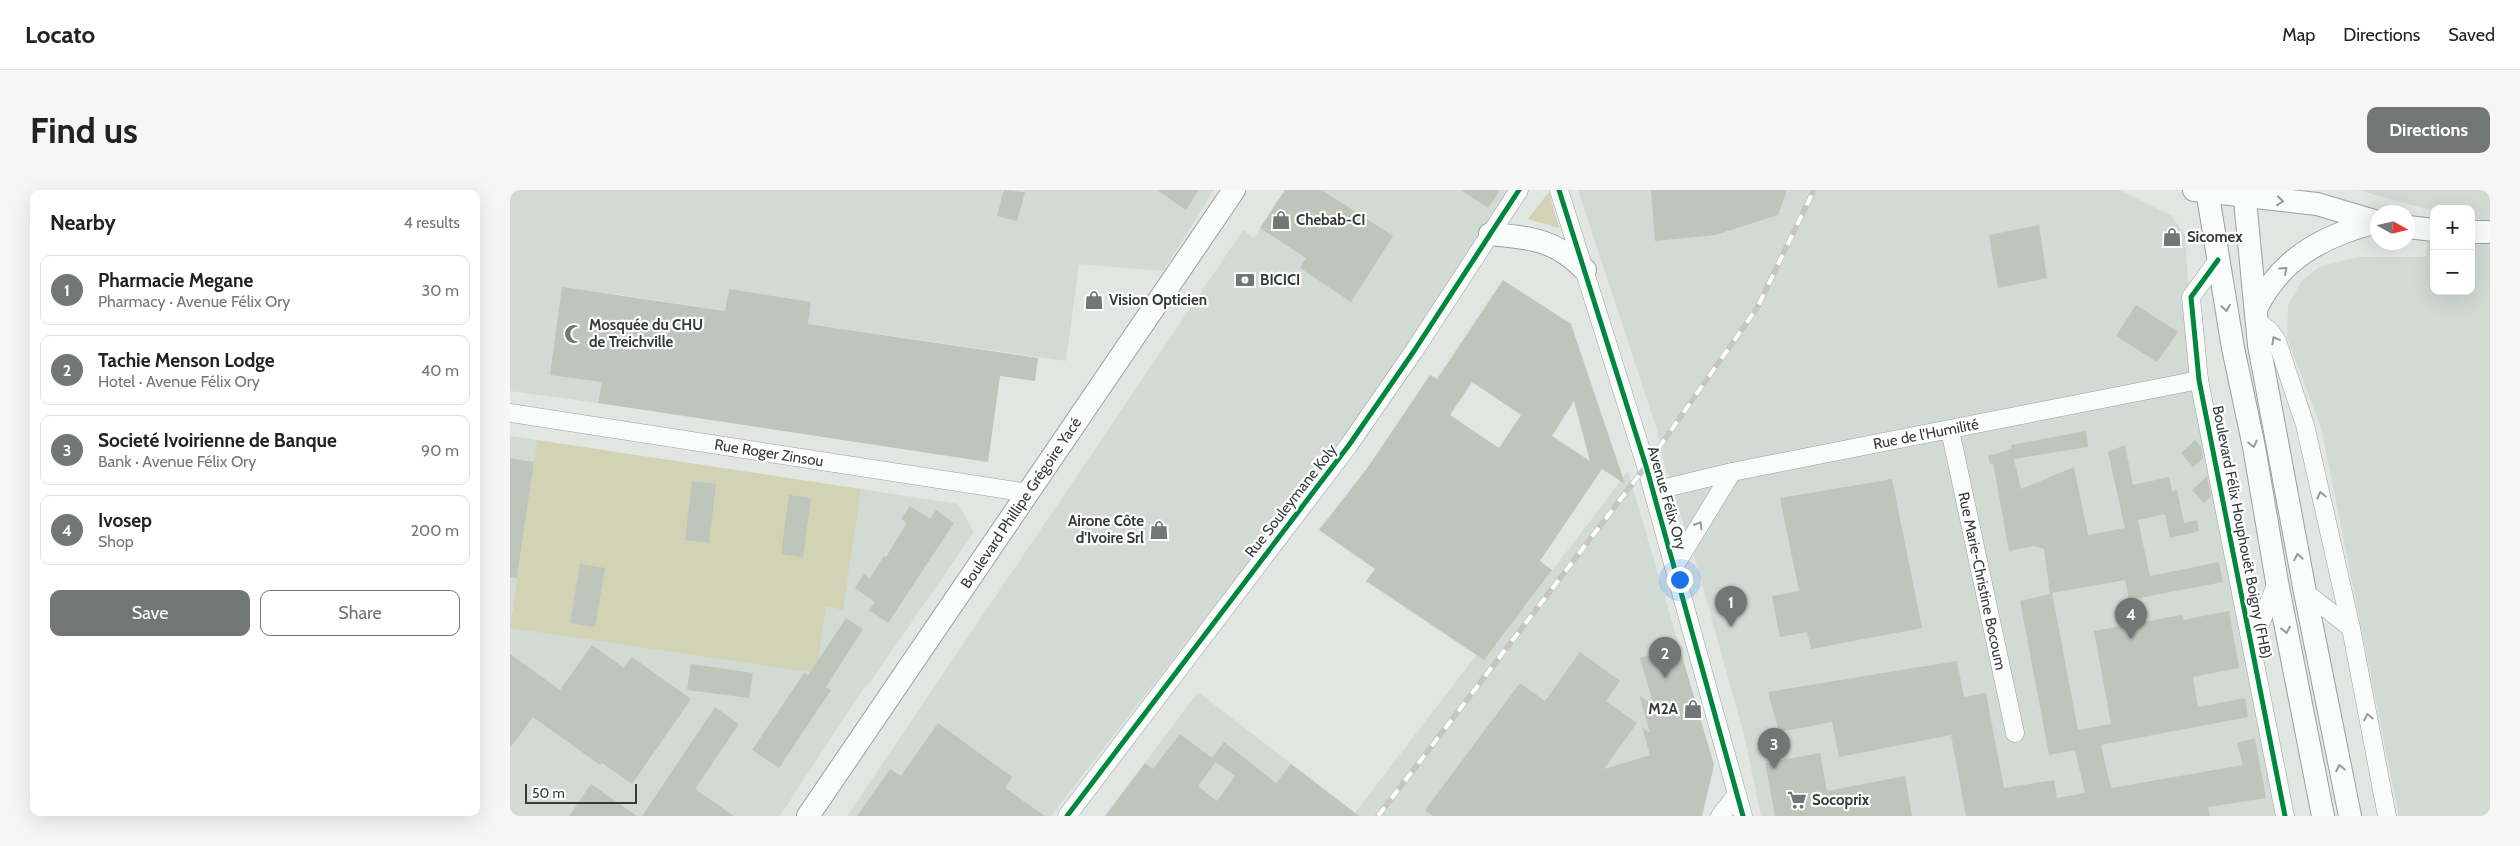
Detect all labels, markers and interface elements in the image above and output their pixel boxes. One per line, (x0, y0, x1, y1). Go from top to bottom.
text: Locato (25, 20, 95, 49)
text: Map (2282, 24, 2315, 46)
text: Directions (2343, 24, 2420, 46)
text: Saved (2448, 24, 2495, 46)
button: Directions (2367, 107, 2490, 153)
text: Find us (30, 109, 138, 152)
one-way arrow (2276, 195, 2284, 206)
north arrow (2370, 205, 2415, 250)
map controls (2430, 205, 2475, 295)
button: + (2430, 205, 2475, 250)
shop icon: Chebab-CI (1270, 209, 1292, 231)
text: Nearby (50, 210, 116, 235)
place label: Chebab-CI (1296, 211, 1365, 229)
text: 4 results (403, 213, 460, 232)
shop icon: Sicomex (2161, 226, 2183, 248)
place label: Sicomex (2187, 228, 2243, 246)
button: − (2430, 250, 2475, 295)
one-way arrow (2278, 267, 2287, 276)
text: Pharmacie Megane (98, 269, 253, 292)
bank icon: BICICI (1234, 269, 1256, 291)
place label: BICICI (1260, 271, 1300, 289)
text: 1 (64, 281, 70, 300)
text: 30 m (422, 281, 459, 300)
shop icon: Vision Opticien (1083, 289, 1105, 311)
place label: Vision Opticien (1109, 291, 1207, 309)
text: Pharmacy · Avenue Félix Ory (98, 292, 290, 311)
one-way arrow (2221, 303, 2231, 312)
place label: Mosquée du CHU de Treichville (589, 316, 703, 351)
mosque icon: Mosquée du CHU de Treichville (563, 323, 585, 345)
one-way arrow (2271, 336, 2281, 345)
text: Tachie Menson Lodge (98, 349, 275, 372)
text: 2 (63, 361, 71, 380)
text: 40 m (421, 361, 459, 380)
text: Hotel · Avenue Félix Ory (98, 372, 260, 391)
street label: Boulevard Félix Houphouët Boigny (FHB) (2209, 404, 2275, 660)
street label: Boulevard Phillipe Grégoire Yacé (957, 414, 1085, 592)
street label: Rue de l'Humilité (1872, 415, 1981, 453)
text: Societé Ivoirienne de Banque (98, 429, 337, 452)
street label: Rue Roger Zinsou (713, 435, 825, 471)
one-way arrow (2248, 439, 2258, 448)
text: 3 (63, 441, 71, 460)
text: 90 m (421, 441, 459, 460)
street label: Rue Souleymane Koly (1241, 441, 1341, 561)
street label: Avenue Félix Ory (1644, 444, 1690, 552)
text: Bank · Avenue Félix Ory (98, 452, 256, 471)
street label: Rue Marie-Christine Bocoum (1954, 490, 2010, 672)
one-way arrow (2316, 491, 2327, 500)
text: Ivosep (98, 509, 152, 532)
place label: Airone Côte d'Ivoire Srl (1068, 512, 1144, 547)
shop icon: Airone Côte d'Ivoire Srl (1148, 519, 1170, 541)
text: 4 (62, 521, 72, 540)
text: 200 m (411, 521, 459, 540)
one-way arrow (1693, 522, 1703, 531)
text: Shop (98, 532, 134, 551)
one-way arrow (2294, 553, 2304, 562)
your location (1667, 567, 1693, 593)
pin: 1 (1715, 586, 1747, 627)
button: Save (50, 590, 250, 636)
button: Share (260, 590, 460, 636)
pin: 4 (2115, 598, 2147, 639)
one-way arrow (2281, 625, 2291, 634)
pin: 2 (1649, 637, 1681, 678)
shop icon: M2A (1682, 698, 1704, 720)
place label: M2A (1648, 700, 1679, 718)
one-way arrow (2363, 712, 2373, 721)
pin: 3 (1758, 728, 1790, 769)
one-way arrow (2336, 764, 2346, 773)
scale bar (525, 781, 638, 804)
text: 50 m (532, 784, 565, 802)
supermarket icon: Socoprix (1786, 789, 1808, 811)
place label: Socoprix (1812, 791, 1870, 809)

